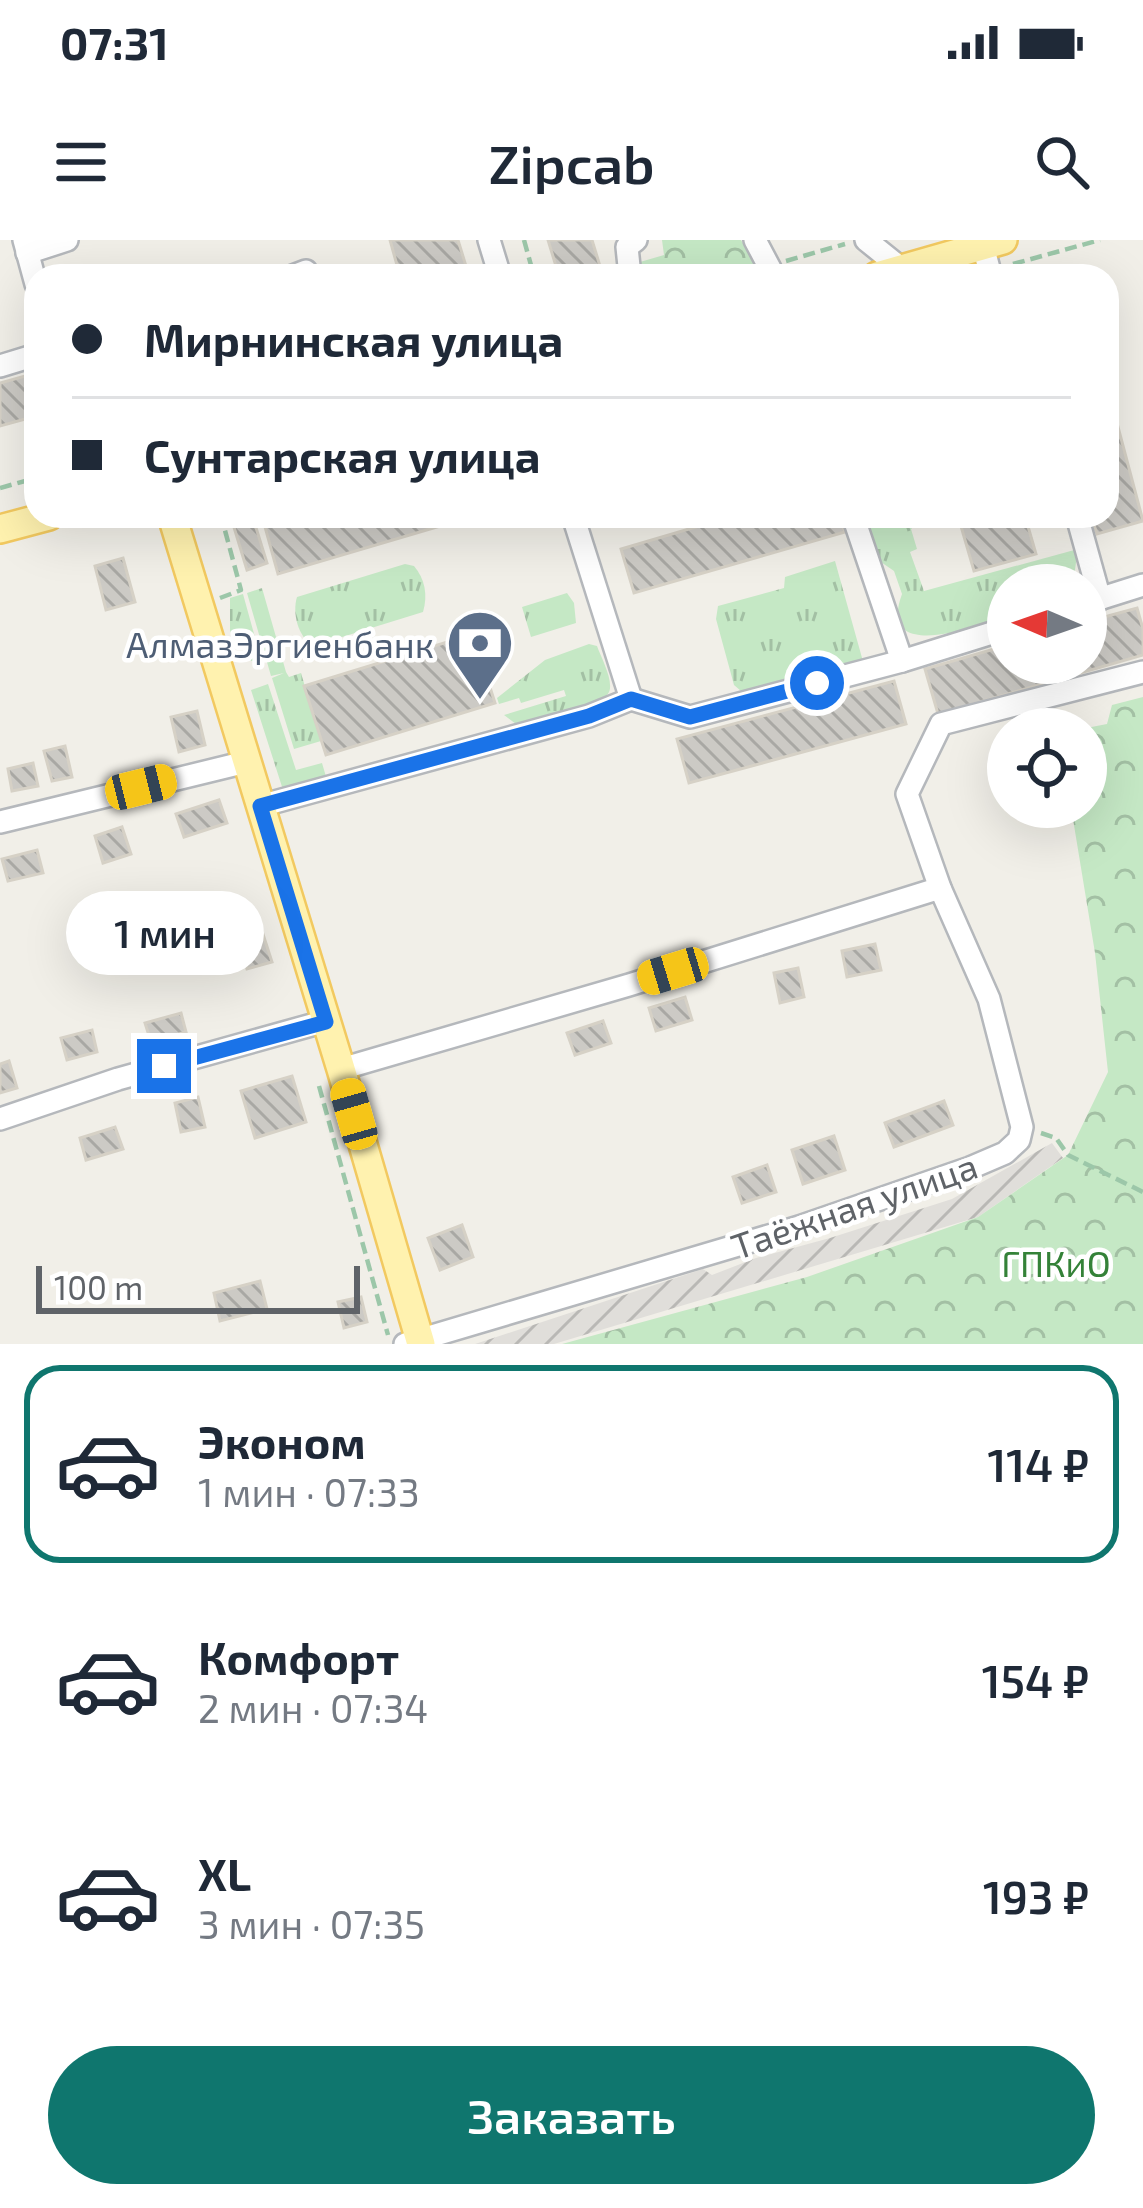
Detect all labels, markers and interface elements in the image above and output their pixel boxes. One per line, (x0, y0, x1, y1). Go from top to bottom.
text: 07:31 (60, 15, 169, 69)
icon: menu (48, 129, 114, 195)
icon: search (1029, 129, 1095, 195)
text: Zipcab (488, 130, 655, 195)
text: Мирнинская улица (144, 312, 563, 366)
text: Сунтарская улица (144, 428, 540, 482)
north arrow (987, 564, 1107, 684)
map controls (987, 564, 1107, 828)
bank icon: АлмазЭргиенбанк (445, 608, 515, 702)
place label: АлмазЭргиенбанк (126, 622, 434, 665)
route start (790, 656, 844, 710)
button: locate (987, 708, 1107, 828)
car (102, 761, 180, 813)
callout: 1 мин (65, 892, 263, 976)
text: 1 мин (114, 909, 216, 956)
car (633, 943, 713, 999)
route end (137, 1039, 191, 1093)
car (327, 1074, 381, 1154)
street label: Таёжная улица (725, 1143, 983, 1268)
park label: ГПКиО (1001, 1241, 1111, 1284)
scale bar (36, 1260, 360, 1313)
text: 100 m (54, 1267, 143, 1307)
icon: car (54, 1410, 162, 1518)
text: Эконом (198, 1414, 366, 1468)
text: 114 ₽ (987, 1437, 1089, 1491)
text: 1 мин · 07:33 (198, 1468, 420, 1515)
icon: car (54, 1626, 162, 1734)
text: Комфорт (198, 1630, 399, 1684)
text: 154 ₽ (982, 1653, 1089, 1707)
text: 2 мин · 07:34 (198, 1684, 428, 1731)
icon: car (54, 1842, 162, 1950)
text: XL (198, 1846, 251, 1900)
text: 193 ₽ (983, 1869, 1089, 1923)
text: 3 мин · 07:35 (198, 1900, 425, 1947)
button: Заказать (48, 2046, 1095, 2184)

